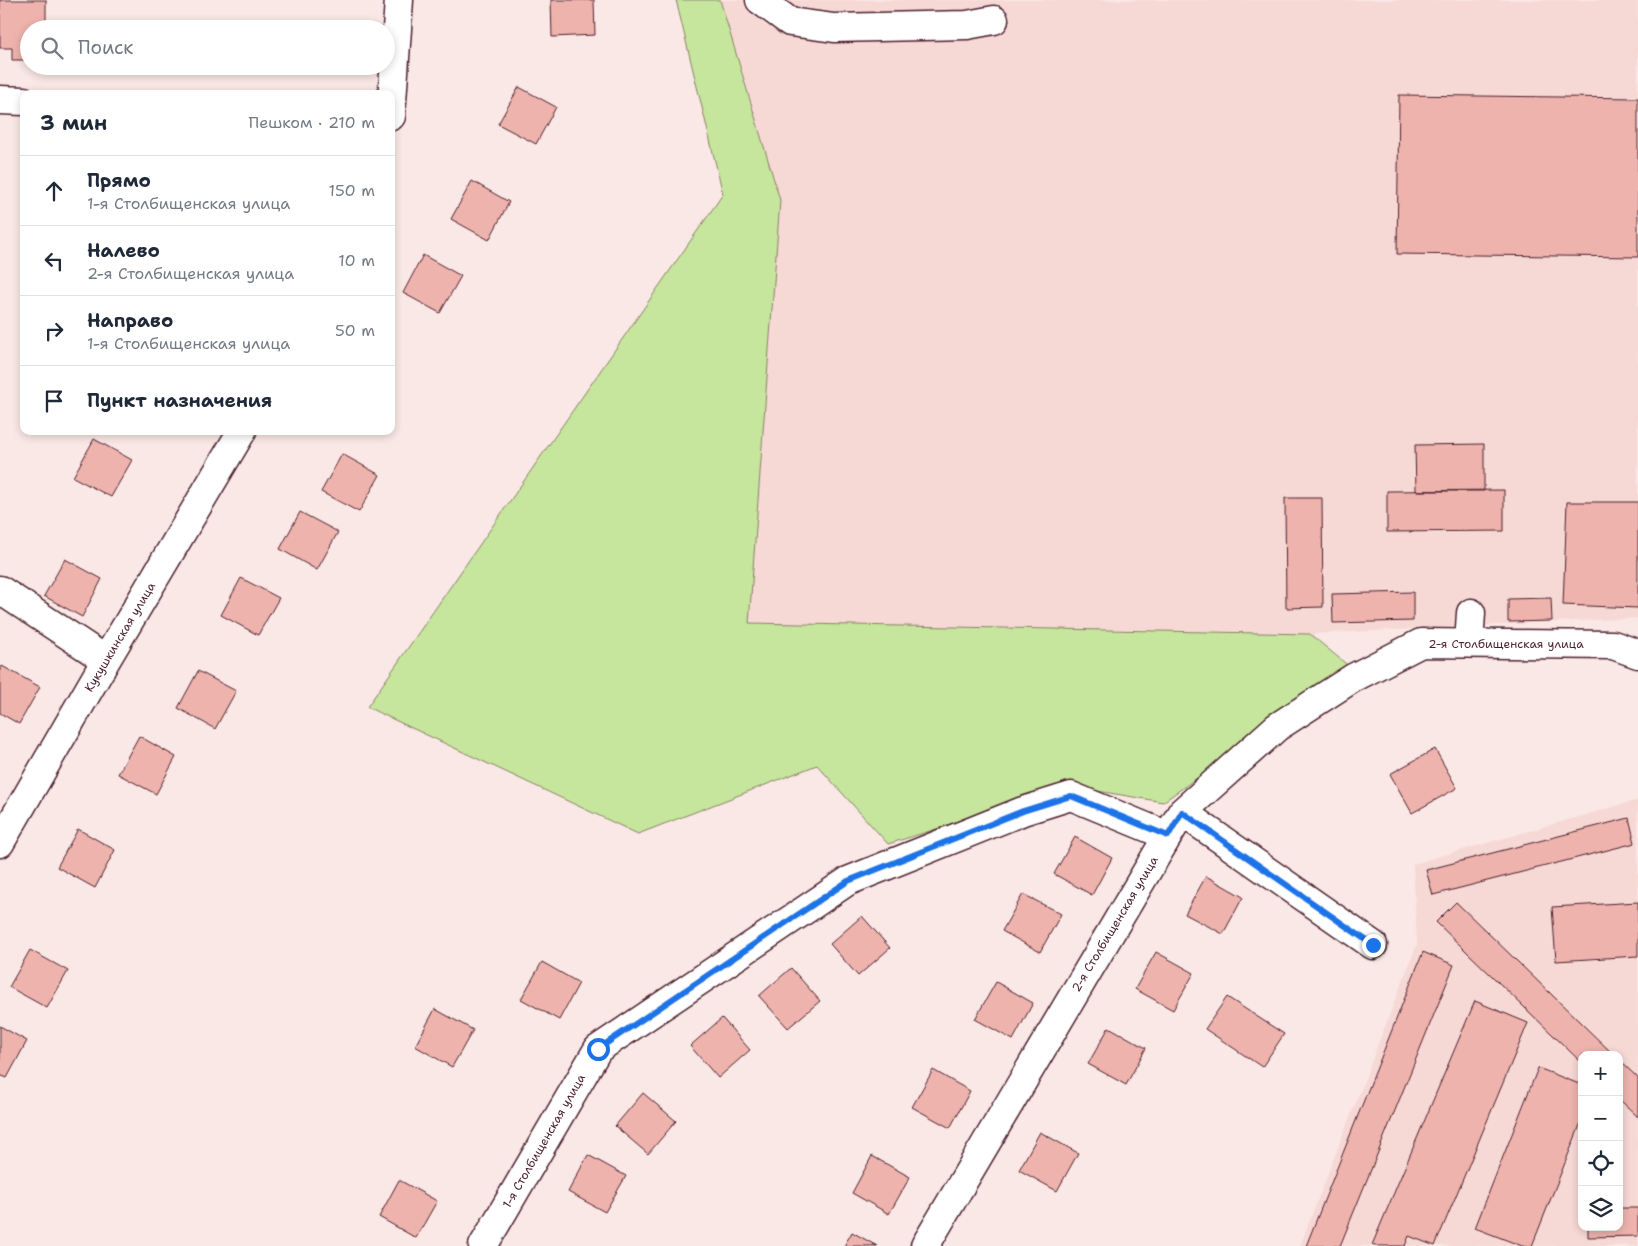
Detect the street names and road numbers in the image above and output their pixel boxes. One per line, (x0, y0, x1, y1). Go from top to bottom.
street label: Кукушкинская улица (81, 579, 159, 695)
street label: 2-я Столбищенская улица (1428, 636, 1584, 652)
street label: 2-я Столбищенская улица (1068, 853, 1162, 995)
street label: 1-я Столбищенская улица (499, 1071, 589, 1211)

